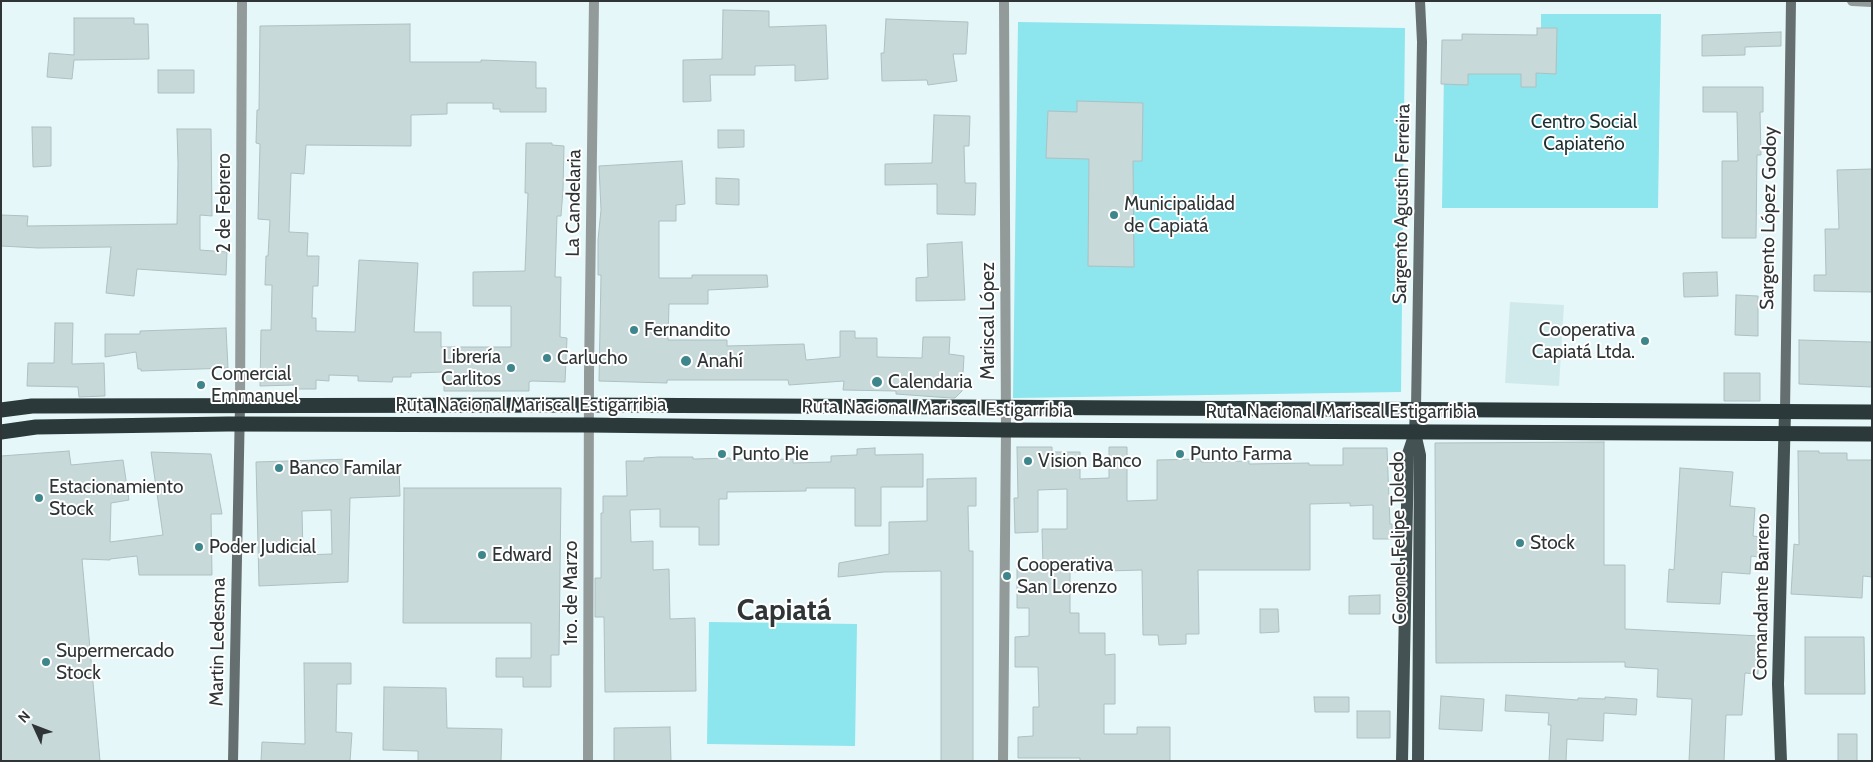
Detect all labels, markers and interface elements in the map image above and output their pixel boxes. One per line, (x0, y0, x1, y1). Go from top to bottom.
street label: Sargento Agustin Ferreira (1389, 104, 1415, 304)
park label: Centro Social Capiateño (1531, 111, 1637, 155)
street label: Sargento López Godoy (1756, 126, 1782, 310)
street label: La Candelaria (562, 149, 586, 257)
street label: 2 de Febrero (213, 153, 235, 253)
place label: Municipalidad de Capiatá (1124, 193, 1235, 237)
marker: Municipalidad de Capiatá (1108, 209, 1120, 221)
street label: Mariscal López (977, 262, 999, 380)
place label: Fernandito (644, 319, 731, 341)
place label: Cooperativa Capiatá Ltda. (1532, 319, 1635, 363)
marker: Fernandito (628, 324, 640, 336)
marker: Cooperativa Capiatá Ltda. (1639, 335, 1651, 347)
place label: Librería Carlitos (441, 346, 501, 390)
place label: Carlucho (557, 347, 628, 369)
place label: Anahí (697, 350, 743, 372)
marker: Carlucho (541, 352, 553, 364)
marker: Anahí (679, 354, 693, 368)
marker: Librería Carlitos (505, 362, 517, 374)
place label: Comercial Emmanuel (211, 363, 299, 407)
place label: Calendaria (888, 371, 972, 393)
marker: Calendaria (870, 375, 884, 389)
marker: Comercial Emmanuel (195, 379, 207, 391)
street label: Ruta Nacional Mariscal Estigarribia (396, 394, 666, 416)
street label: Ruta Nacional Mariscal Estigarribia (801, 395, 1073, 423)
street label: Ruta Nacional Mariscal Estigarribia (1206, 401, 1476, 423)
place label: Punto Pie (732, 443, 809, 465)
place label: Punto Farma (1190, 443, 1292, 465)
marker: Punto Pie (716, 448, 728, 460)
marker: Punto Farma (1174, 448, 1186, 460)
place label: Vision Banco (1038, 450, 1142, 472)
street label: Coronel Felipe Toledo (1386, 451, 1412, 625)
marker: Vision Banco (1022, 455, 1034, 467)
place label: Banco Familar (289, 457, 402, 479)
marker: Banco Familar (273, 462, 285, 474)
place label: Estacionamiento Stock (49, 476, 183, 520)
marker: Estacionamiento Stock (33, 492, 45, 504)
street label: Comandante Barrero (1749, 513, 1775, 681)
place label: Stock (1530, 532, 1575, 554)
place label: Poder Judicial (209, 536, 316, 558)
marker: Stock (1514, 537, 1526, 549)
marker: Poder Judicial (193, 541, 205, 553)
street label: 1ro. de Marzo (560, 541, 582, 645)
place label: Edward (492, 544, 552, 566)
marker: Edward (476, 549, 488, 561)
place label: Cooperativa San Lorenzo (1017, 554, 1117, 598)
marker: Cooperativa San Lorenzo (1001, 570, 1013, 582)
street label: Martin Ledesma (205, 577, 231, 707)
district label: Capiatá (737, 594, 831, 628)
place label: Supermercado Stock (56, 640, 174, 684)
marker: Supermercado Stock (40, 656, 52, 668)
north arrow (10, 702, 60, 752)
text: N (14, 707, 34, 727)

